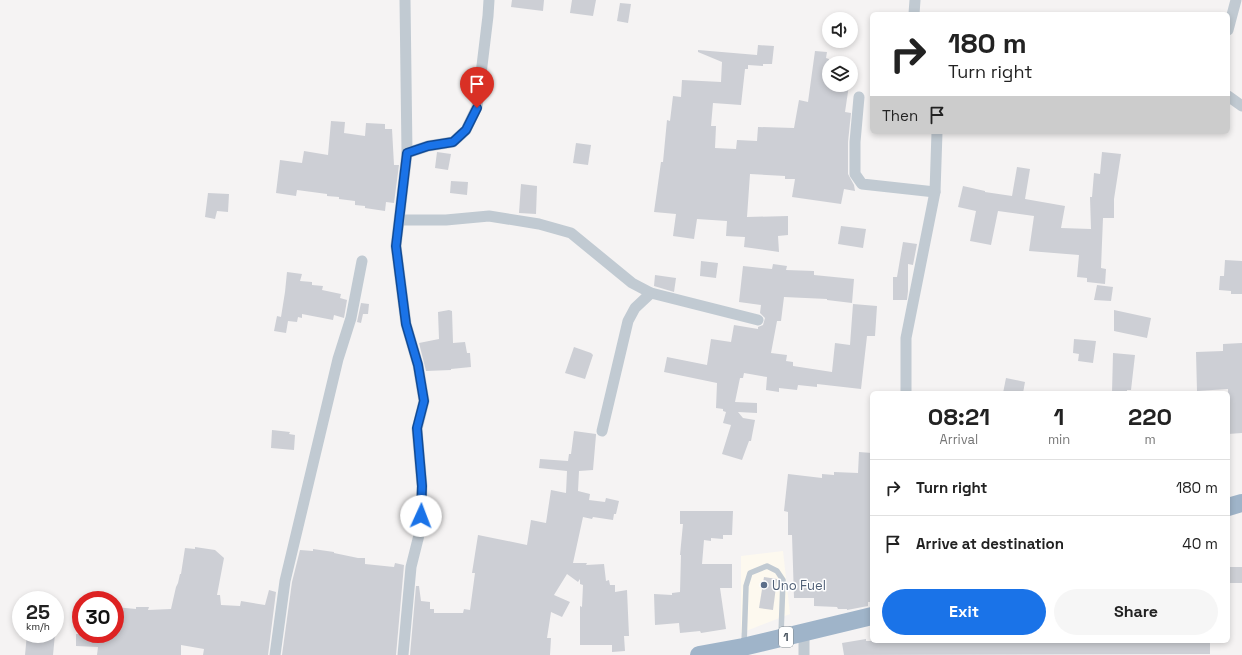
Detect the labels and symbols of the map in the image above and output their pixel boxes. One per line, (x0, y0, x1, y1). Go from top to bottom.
pin (460, 67, 494, 108)
position arrow (400, 495, 442, 537)
place label: Uno Fuel (772, 577, 826, 594)
marker: Uno Fuel (759, 580, 769, 590)
speed limit sign: 30 (72, 591, 124, 643)
road number: 1 (779, 627, 793, 647)

